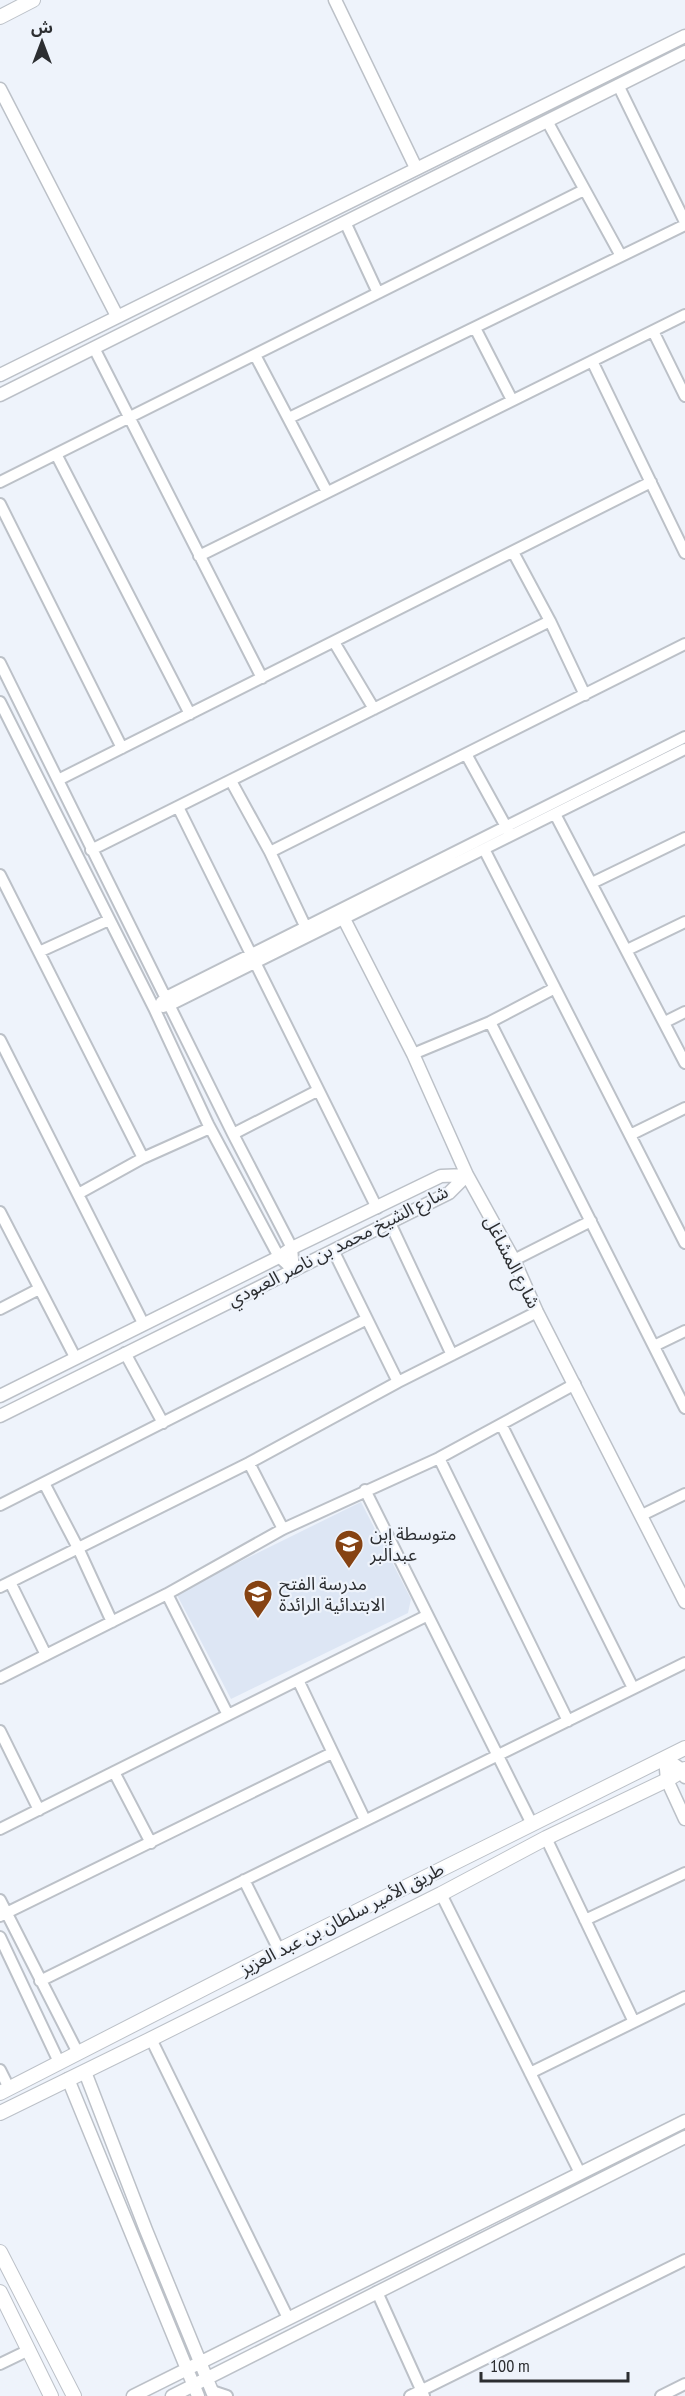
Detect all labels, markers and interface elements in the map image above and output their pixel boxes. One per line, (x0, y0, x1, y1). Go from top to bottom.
north arrow (12, 12, 72, 72)
text: ش (31, 17, 53, 37)
street label: شارع الشيخ محمد بن ناصر العبودي (224, 1180, 453, 1314)
street label: شارع المشاغل (477, 1212, 546, 1313)
place label: متوسطة إبن عبدالبر (369, 1522, 456, 1566)
school or university icon: متوسطة إبن عبدالبر (333, 1528, 365, 1570)
place label: مدرسة الفتح الابتدائية الرائدة (279, 1572, 385, 1616)
school or university icon: مدرسة الفتح الابتدائية الرائدة (242, 1578, 274, 1620)
street label: طريق الأمير سلطان بن عبد العزيز (235, 1857, 448, 1981)
scale bar (481, 2345, 628, 2383)
text: 100 m (490, 2354, 530, 2377)

